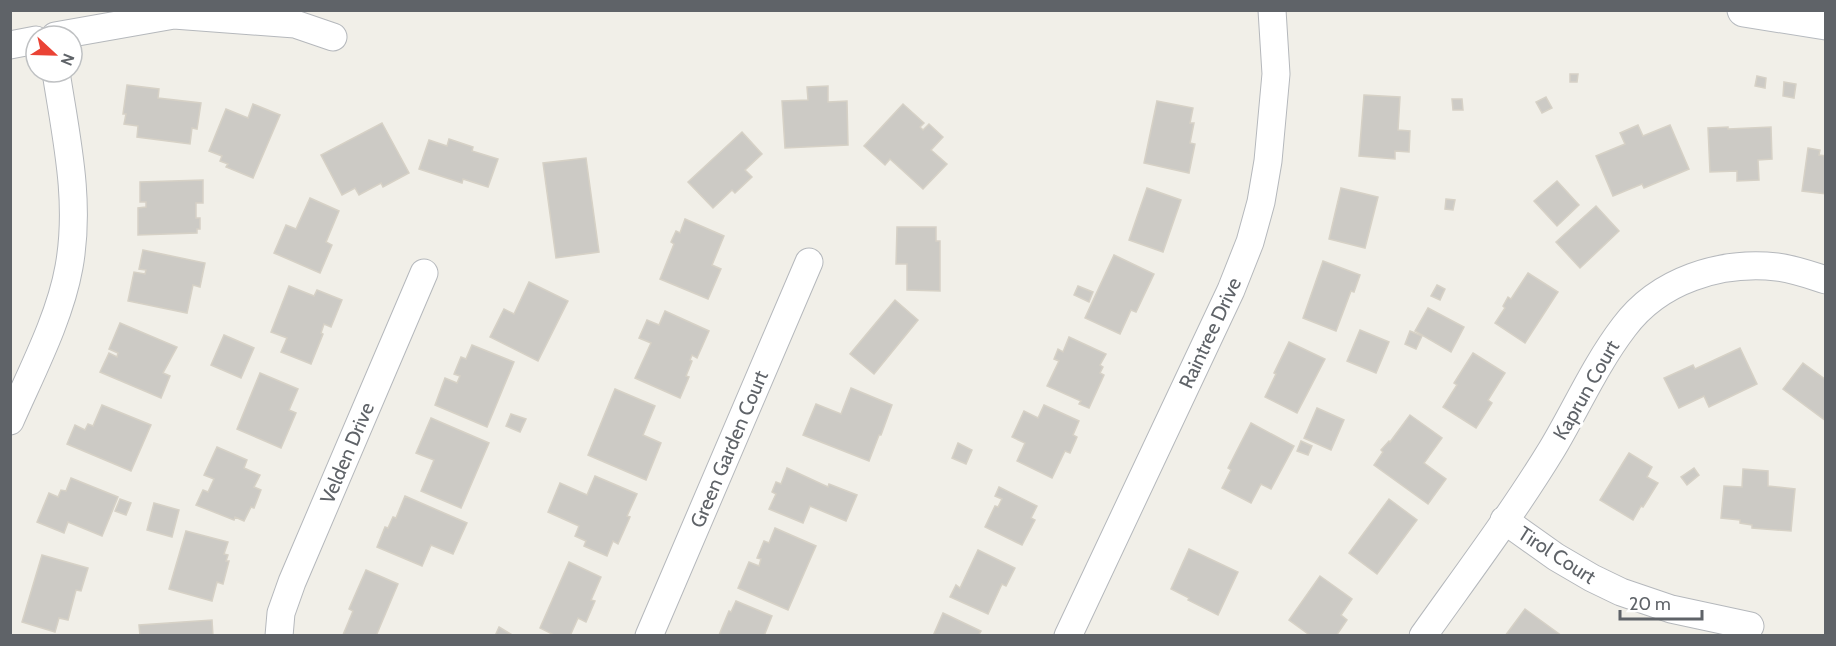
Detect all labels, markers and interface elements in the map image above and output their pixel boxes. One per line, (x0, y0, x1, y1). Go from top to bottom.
north arrow (24, 24, 84, 84)
text: N (57, 51, 78, 68)
street label: Raintree Drive (1174, 274, 1246, 392)
street label: Kaprun Court (1548, 336, 1624, 444)
street label: Green Garden Court (685, 367, 773, 531)
street label: Velden Drive (315, 399, 379, 507)
street label: Tirol Court (1514, 521, 1600, 589)
scale bar (1620, 583, 1702, 621)
text: 20 m (1629, 593, 1671, 615)

